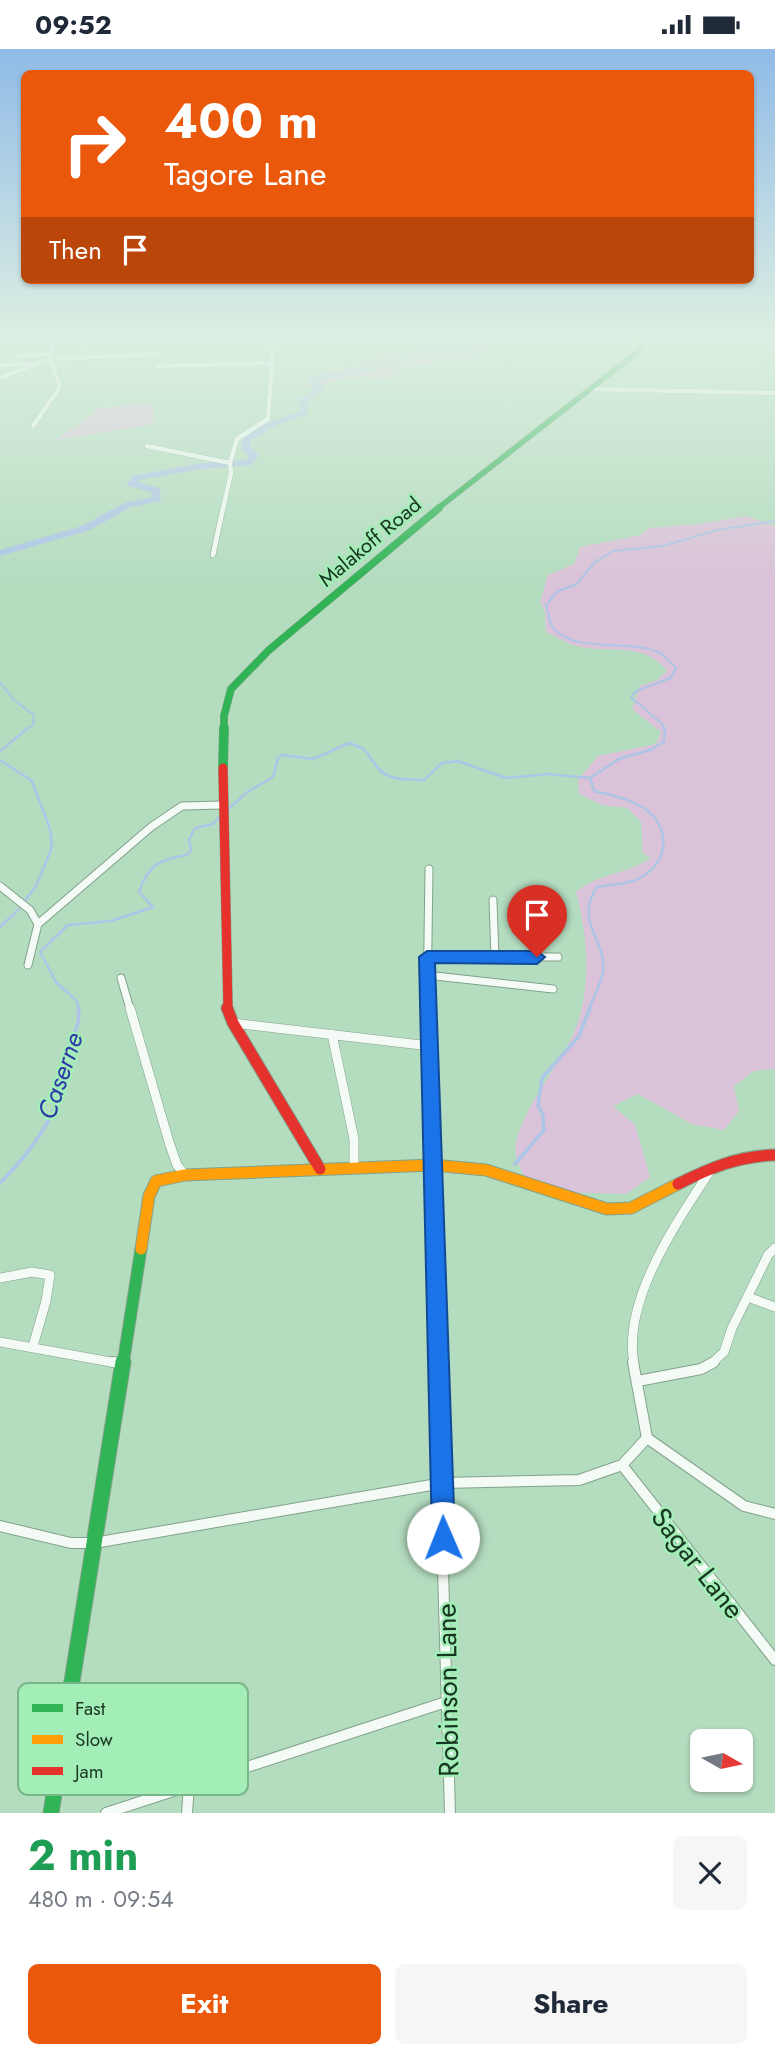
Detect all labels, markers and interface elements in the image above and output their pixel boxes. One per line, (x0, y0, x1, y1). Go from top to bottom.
text: 09:52 (35, 6, 112, 44)
text: 400 m (164, 86, 318, 156)
icon: right (49, 98, 140, 189)
text: Tagore Lane (164, 151, 326, 197)
text: Then (49, 231, 102, 269)
icon: arrive (116, 231, 154, 269)
street label: Malakoff Road (312, 490, 428, 594)
pin (507, 885, 567, 957)
icon: arrive (518, 896, 556, 934)
water label: Caserne (27, 1027, 93, 1125)
street label: Sagar Lane (641, 1499, 754, 1628)
position arrow (406, 1501, 480, 1575)
street label: Robinson Lane (425, 1603, 470, 1777)
legend (18, 1683, 248, 1795)
text: Fast (75, 1695, 106, 1722)
text: Slow (75, 1726, 113, 1753)
north arrow (690, 1729, 752, 1792)
map controls (690, 1729, 753, 1792)
text: Jam (72, 1758, 104, 1785)
text: 2 min (28, 1825, 138, 1886)
button: close (673, 1836, 747, 1910)
text: 480 m · 09:54 (28, 1882, 174, 1916)
button: Exit (28, 1964, 381, 2044)
button: Share (395, 1964, 747, 2044)

